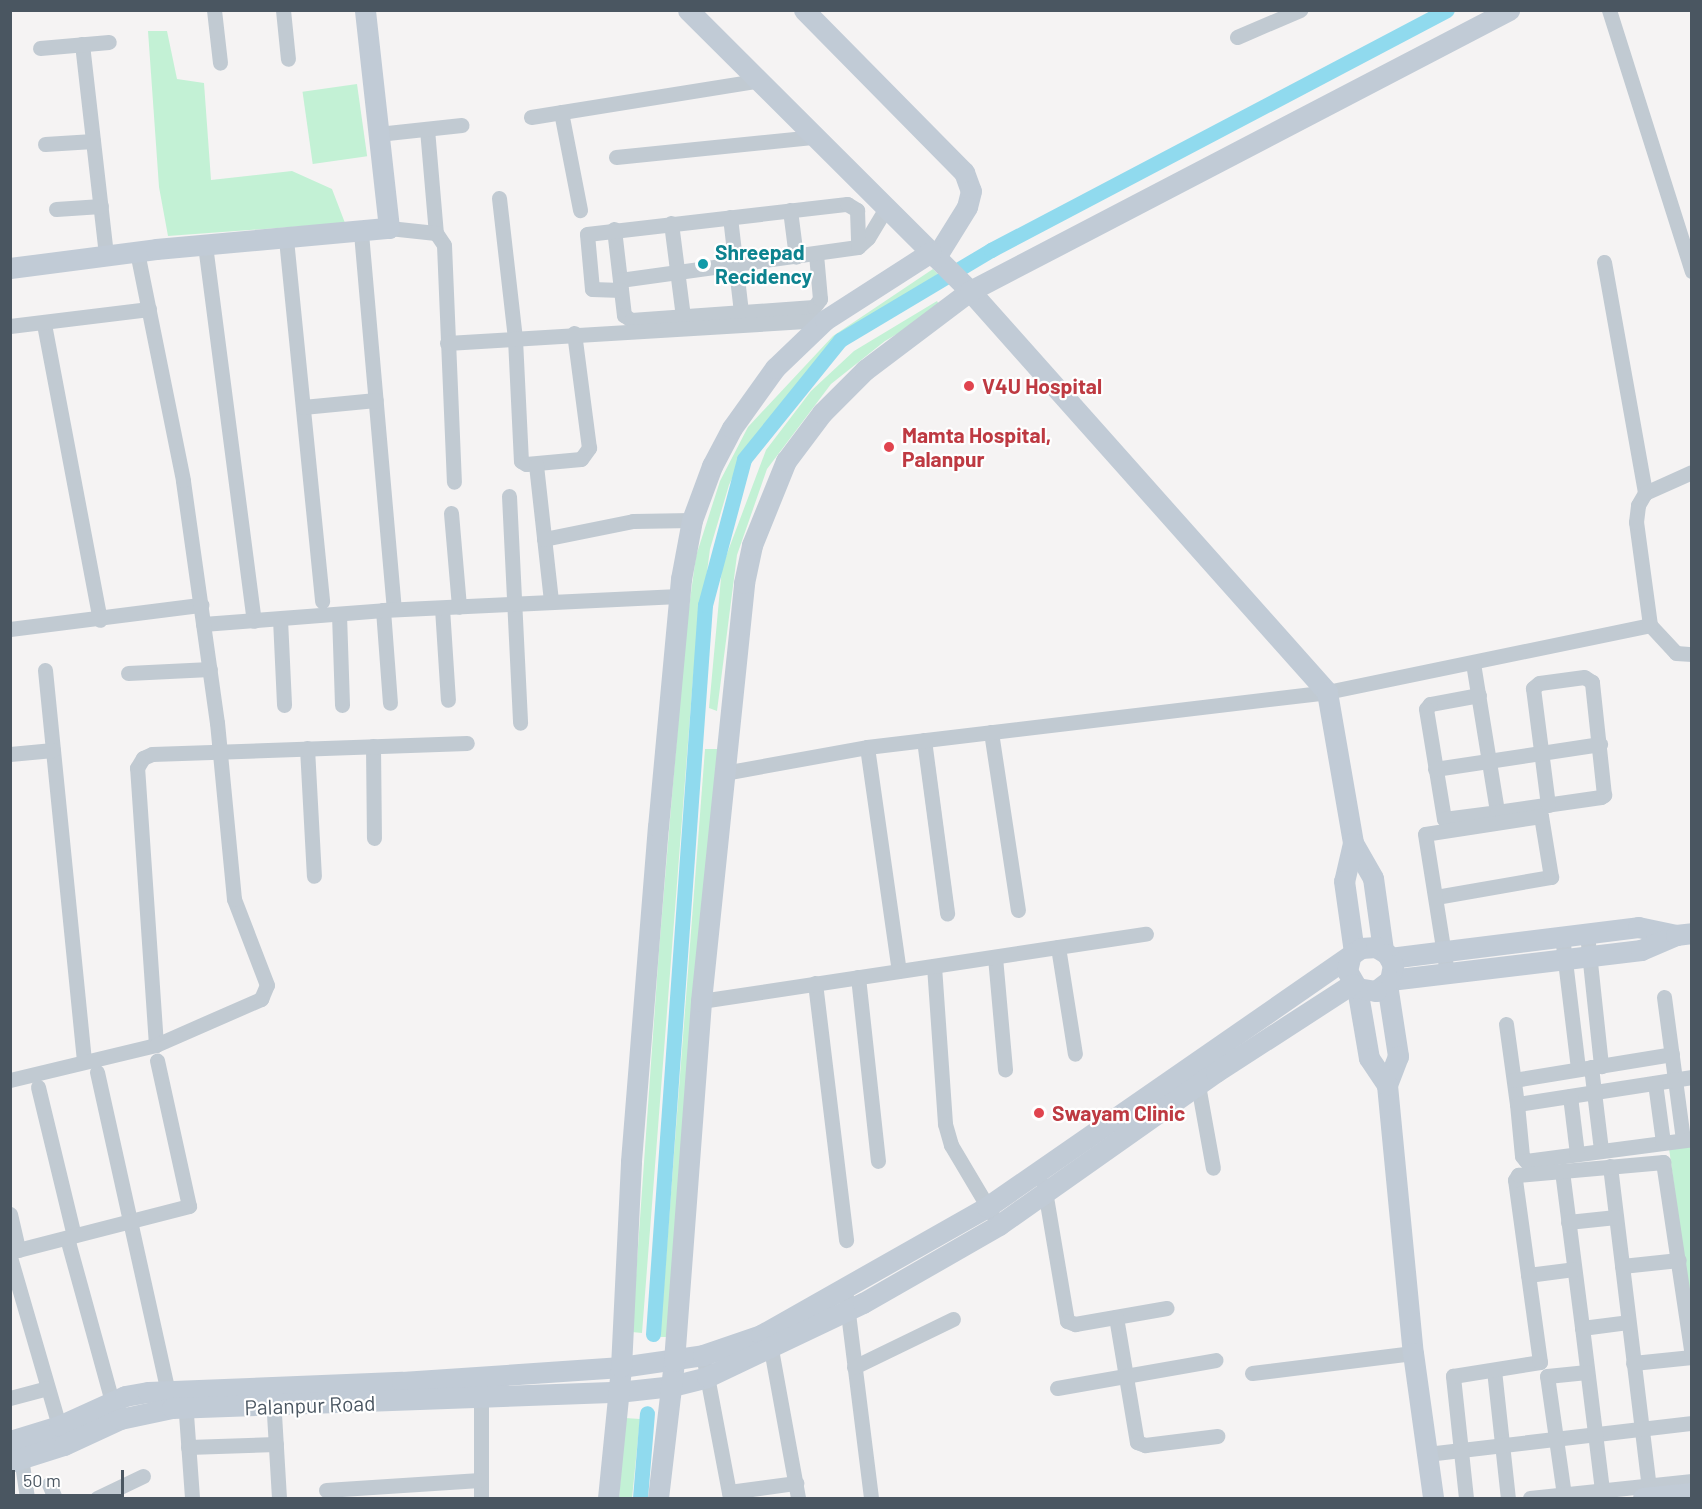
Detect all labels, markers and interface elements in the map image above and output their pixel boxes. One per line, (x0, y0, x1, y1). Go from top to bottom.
place label: Shreepad Recidency (715, 239, 812, 289)
marker: Shreepad Recidency (696, 257, 710, 271)
place label: V4U Hospital (982, 373, 1102, 399)
marker: V4U Hospital (960, 377, 978, 395)
place label: Mamta Hospital, Palanpur (902, 422, 1051, 472)
marker: Mamta Hospital, Palanpur (880, 438, 898, 456)
place label: Swayam Clinic (1052, 1100, 1185, 1126)
marker: Swayam Clinic (1030, 1104, 1048, 1122)
street label: Palanpur Road (244, 1390, 376, 1420)
scale bar (15, 1458, 128, 1496)
text: 50 m (23, 1469, 61, 1491)

